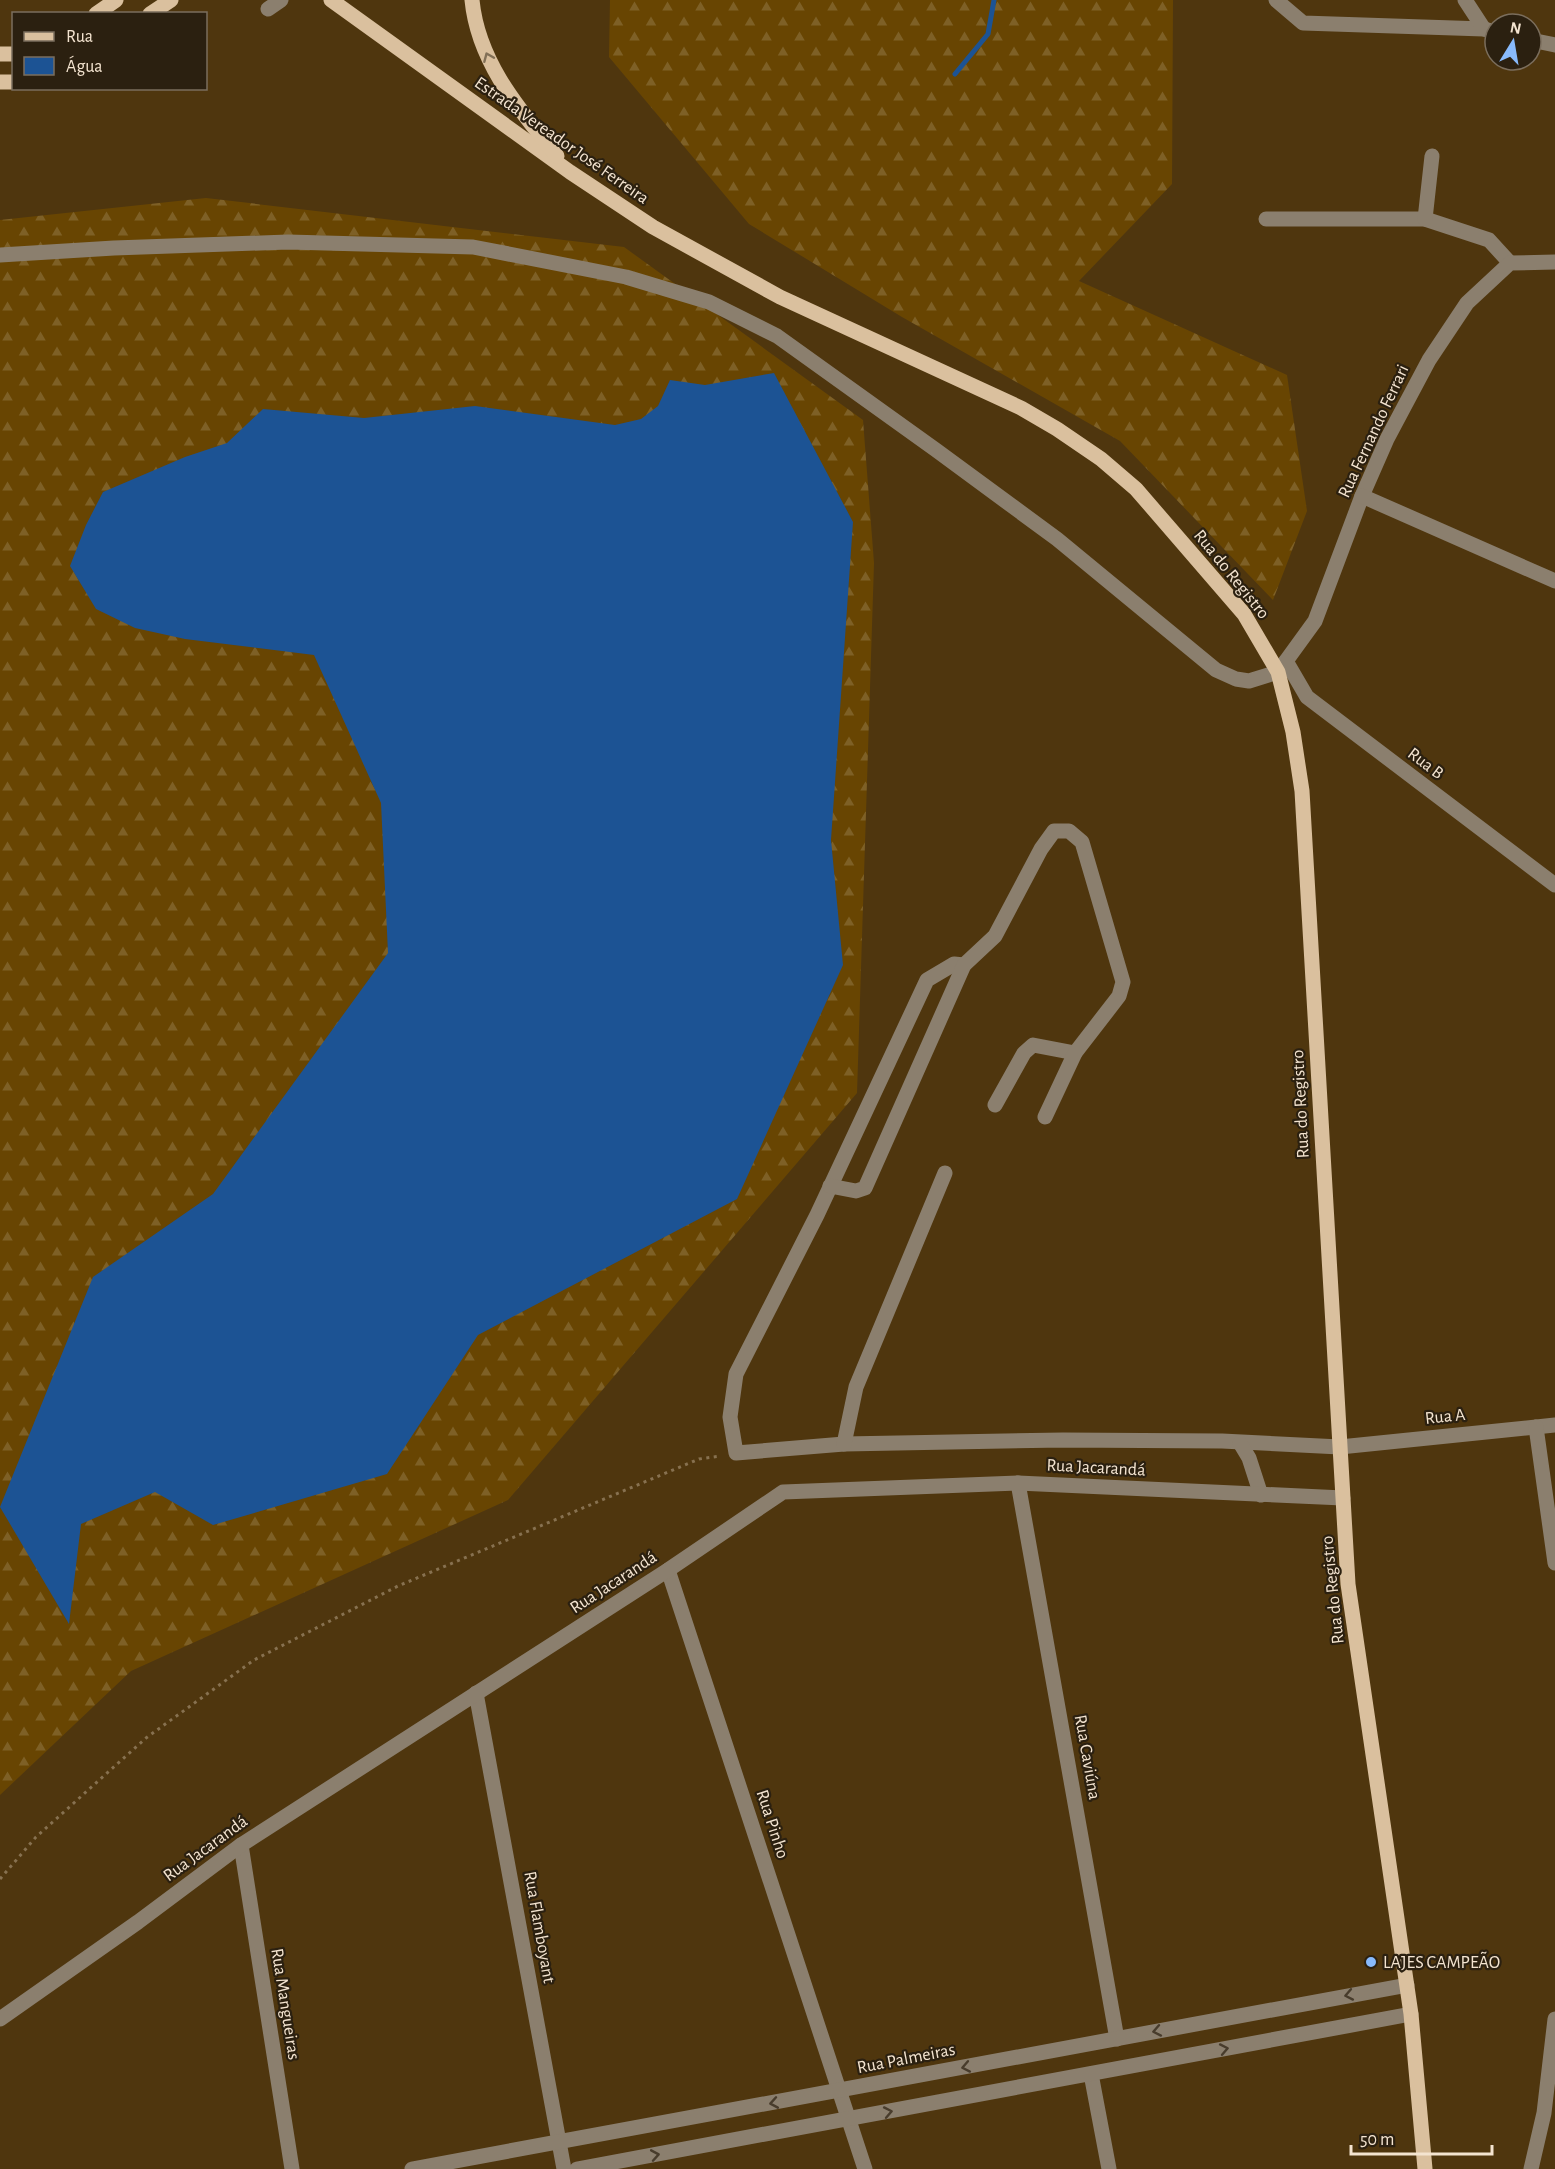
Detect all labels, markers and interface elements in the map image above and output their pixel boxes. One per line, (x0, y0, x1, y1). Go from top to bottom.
legend (12, 12, 207, 90)
north arrow (1483, 12, 1543, 72)
text: N (1509, 19, 1523, 37)
text: Rua (66, 28, 93, 46)
one-way arrow (483, 52, 495, 63)
text: Água (66, 55, 103, 76)
street label: Estrada Vereador José Ferreira (471, 74, 652, 208)
street label: Rua Fernando Ferrari (1335, 362, 1413, 501)
street label: Rua do Registro (1190, 527, 1273, 623)
street label: Rua B (1404, 745, 1447, 783)
street label: Rua do Registro (1289, 1049, 1313, 1159)
street label: Rua A (1424, 1406, 1467, 1428)
street label: Rua Jacarandá (1046, 1456, 1146, 1480)
street label: Rua do Registro (1318, 1535, 1348, 1645)
street label: Rua Jacarandá (567, 1548, 660, 1617)
street label: Rua Caviúna (1071, 1713, 1103, 1801)
street label: Rua Pinho (752, 1788, 792, 1861)
street label: Rua Jacarandá (160, 1812, 251, 1885)
street label: Rua Flamboyant (520, 1870, 558, 1985)
street label: Rua Mangueiras (267, 1947, 303, 2061)
place label: LAJES CAMPEÃO (1383, 1951, 1500, 1972)
marker: LAJES CAMPEÃO (1364, 1955, 1378, 1969)
one-way arrow (1344, 1989, 1354, 2001)
one-way arrow (1153, 2024, 1163, 2037)
street label: Rua Palmeiras (856, 2041, 957, 2077)
one-way arrow (1219, 2043, 1229, 2056)
one-way arrow (961, 2060, 971, 2073)
one-way arrow (769, 2096, 779, 2108)
one-way arrow (883, 2106, 893, 2119)
scale bar (1351, 2118, 1492, 2156)
text: 50 m (1360, 2131, 1394, 2149)
one-way arrow (650, 2149, 660, 2162)

